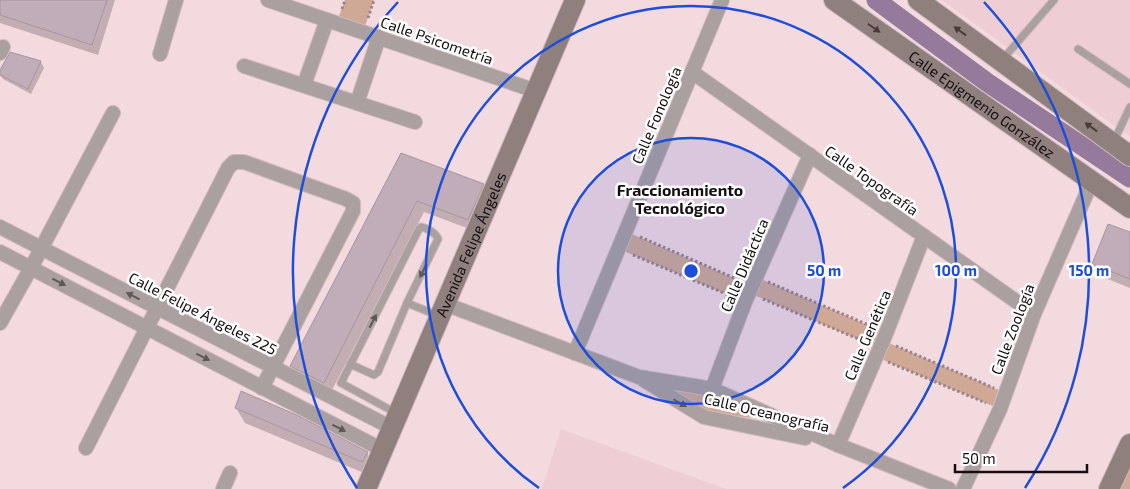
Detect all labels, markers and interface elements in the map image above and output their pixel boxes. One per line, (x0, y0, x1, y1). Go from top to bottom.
street label: Calle Psicometría (378, 12, 496, 68)
one-way arrow (867, 23, 881, 33)
one-way arrow (954, 25, 967, 36)
street label: Calle Epigmenio González (905, 46, 1059, 162)
street label: Calle Fonología (627, 64, 685, 166)
one-way arrow (1084, 122, 1098, 132)
street label: Calle Topografía (822, 141, 922, 219)
street label: Avenida Felipe Ángeles (432, 169, 509, 320)
district label: Fraccionamiento Tecnológico (617, 180, 743, 217)
street label: Calle Didáctica (716, 215, 772, 315)
text: 50 m (807, 261, 841, 279)
text: 100 m (935, 261, 977, 279)
text: 150 m (1069, 261, 1109, 279)
centre of rings (682, 262, 700, 280)
one-way arrow (419, 264, 427, 278)
street label: Calle Felipe Ángeles 225 (126, 268, 280, 358)
one-way arrow (52, 278, 66, 286)
street label: Calle Zoología (986, 281, 1038, 377)
street label: Calle Genética (840, 287, 894, 383)
one-way arrow (126, 292, 141, 300)
one-way arrow (368, 313, 377, 328)
one-way arrow (196, 353, 210, 361)
street label: Calle Oceanografía (703, 389, 831, 435)
one-way arrow (674, 399, 687, 408)
one-way arrow (332, 424, 347, 432)
scale bar (955, 442, 1088, 474)
text: 50 m (962, 449, 996, 467)

